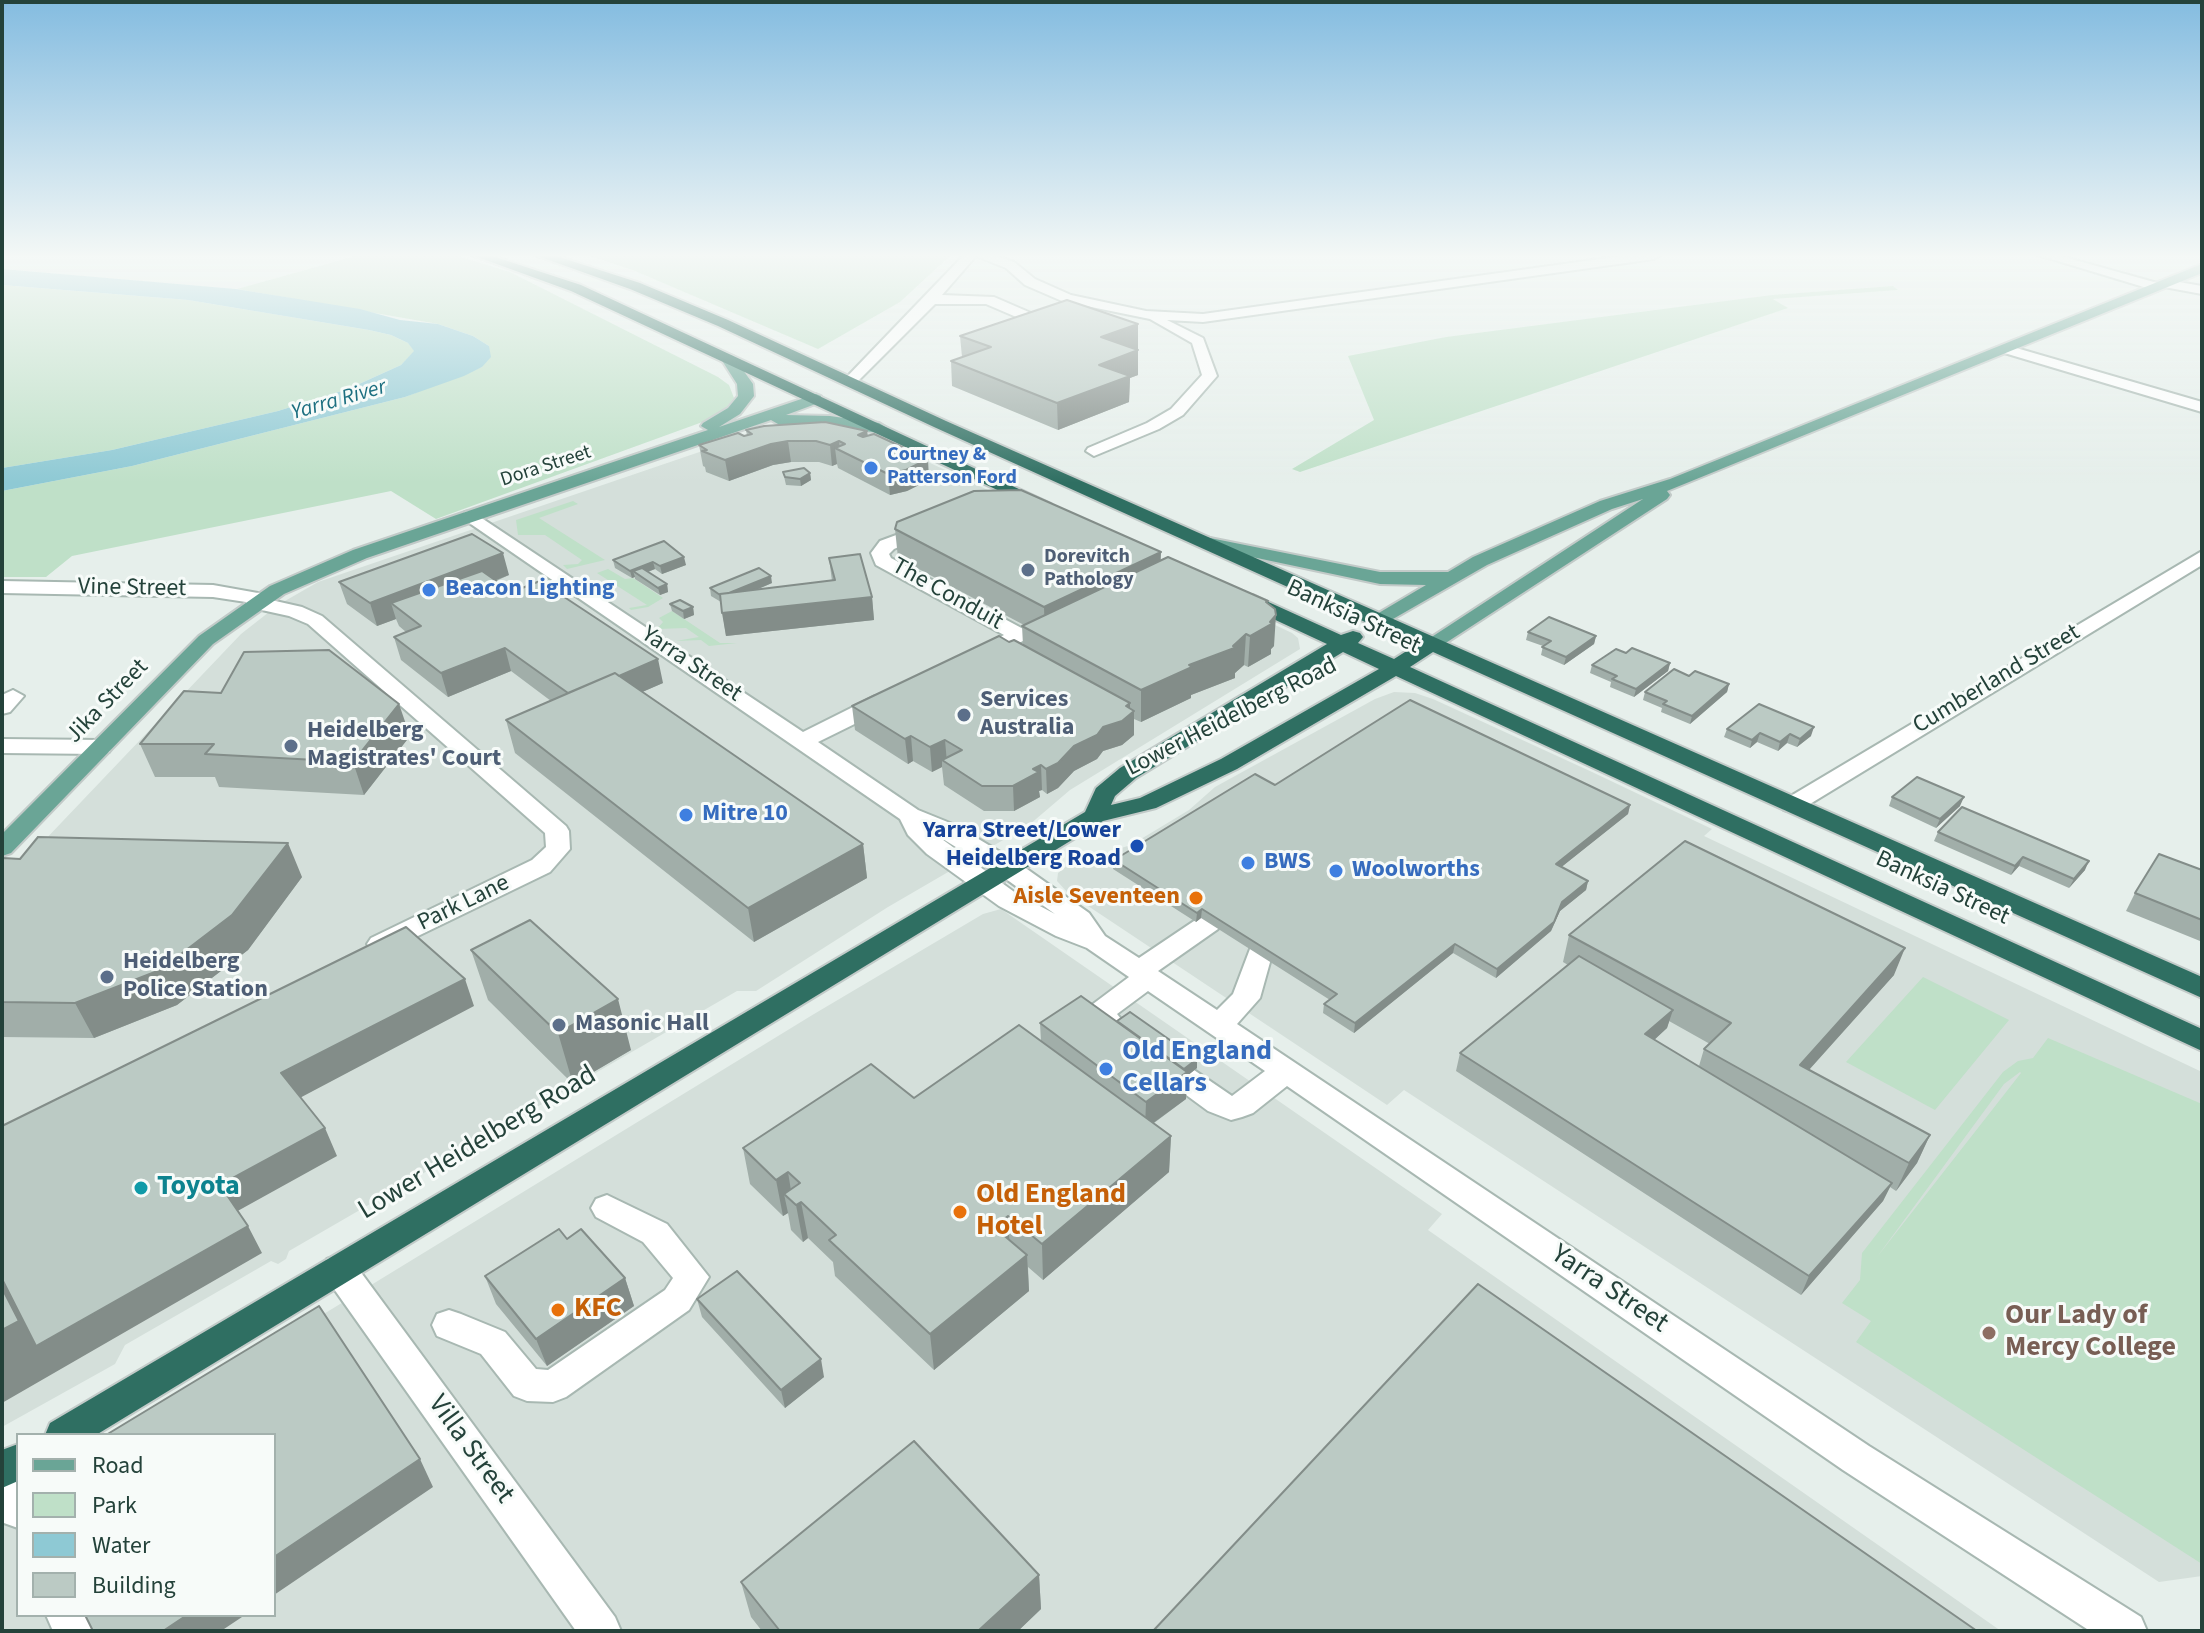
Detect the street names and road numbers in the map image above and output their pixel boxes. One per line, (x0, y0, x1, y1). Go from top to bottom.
street label: Dora Street (498, 441, 594, 493)
street label: The Conduit (886, 553, 1008, 637)
street label: Vine Street (78, 574, 186, 604)
street label: Banksia Street (1282, 574, 1424, 662)
street label: Cumberland Street (1908, 619, 2086, 741)
street label: Yarra Street (635, 621, 747, 709)
street label: Lower Heidelberg Road (1122, 652, 1342, 784)
street label: Jika Street (61, 654, 155, 750)
street label: Banksia Street (1871, 845, 2013, 933)
street label: Park Lane (413, 869, 515, 939)
street label: Lower Heidelberg Road (353, 1060, 603, 1228)
street label: Yarra Street (1544, 1239, 1674, 1341)
street label: Villa Street (420, 1389, 520, 1511)

